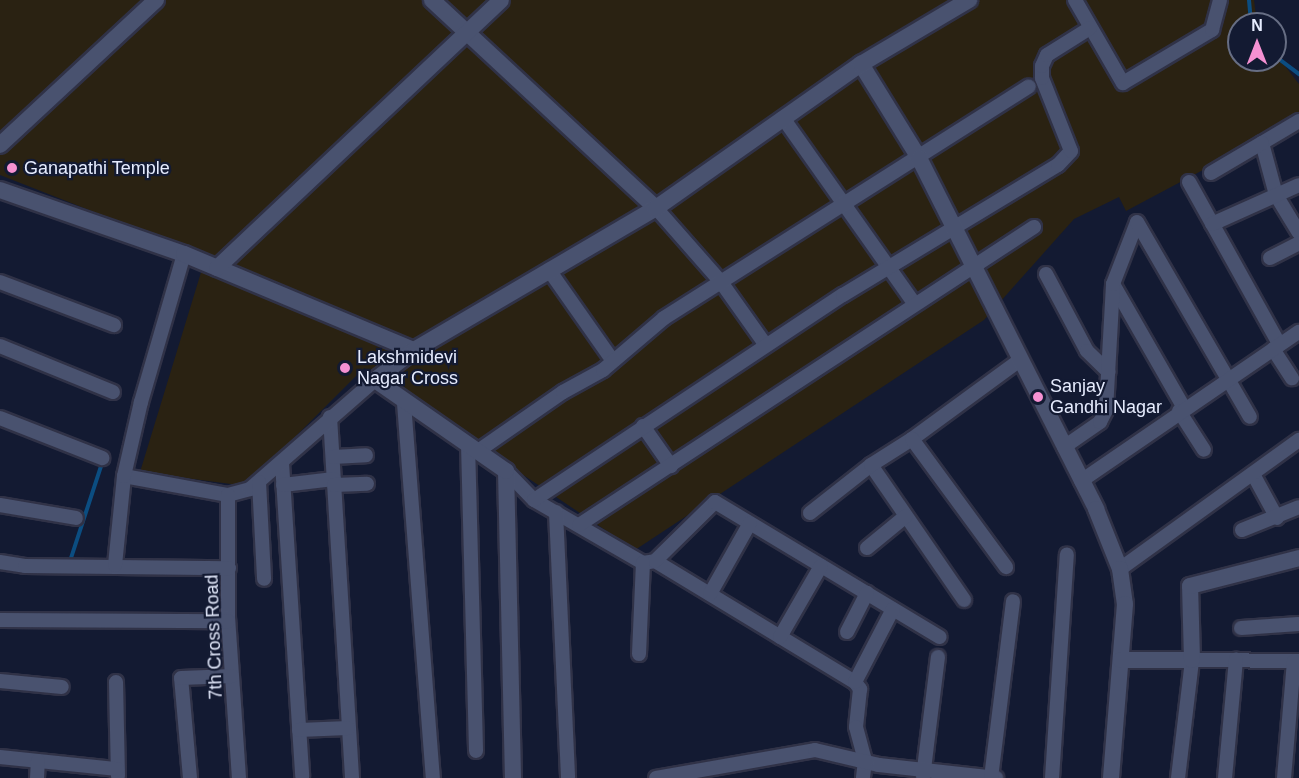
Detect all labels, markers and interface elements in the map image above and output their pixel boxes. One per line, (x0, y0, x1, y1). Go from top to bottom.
north arrow (1227, 12, 1287, 72)
text: N (1251, 17, 1263, 34)
place label: Ganapathi Temple (24, 157, 170, 179)
marker: Ganapathi Temple (5, 161, 19, 175)
place label: Lakshmidevi Nagar Cross (357, 347, 458, 389)
marker: Lakshmidevi Nagar Cross (338, 361, 352, 375)
place label: Sanjay Gandhi Nagar (1050, 376, 1162, 418)
marker: Sanjay Gandhi Nagar (1031, 390, 1045, 404)
street label: 7th Cross Road (201, 574, 227, 700)

